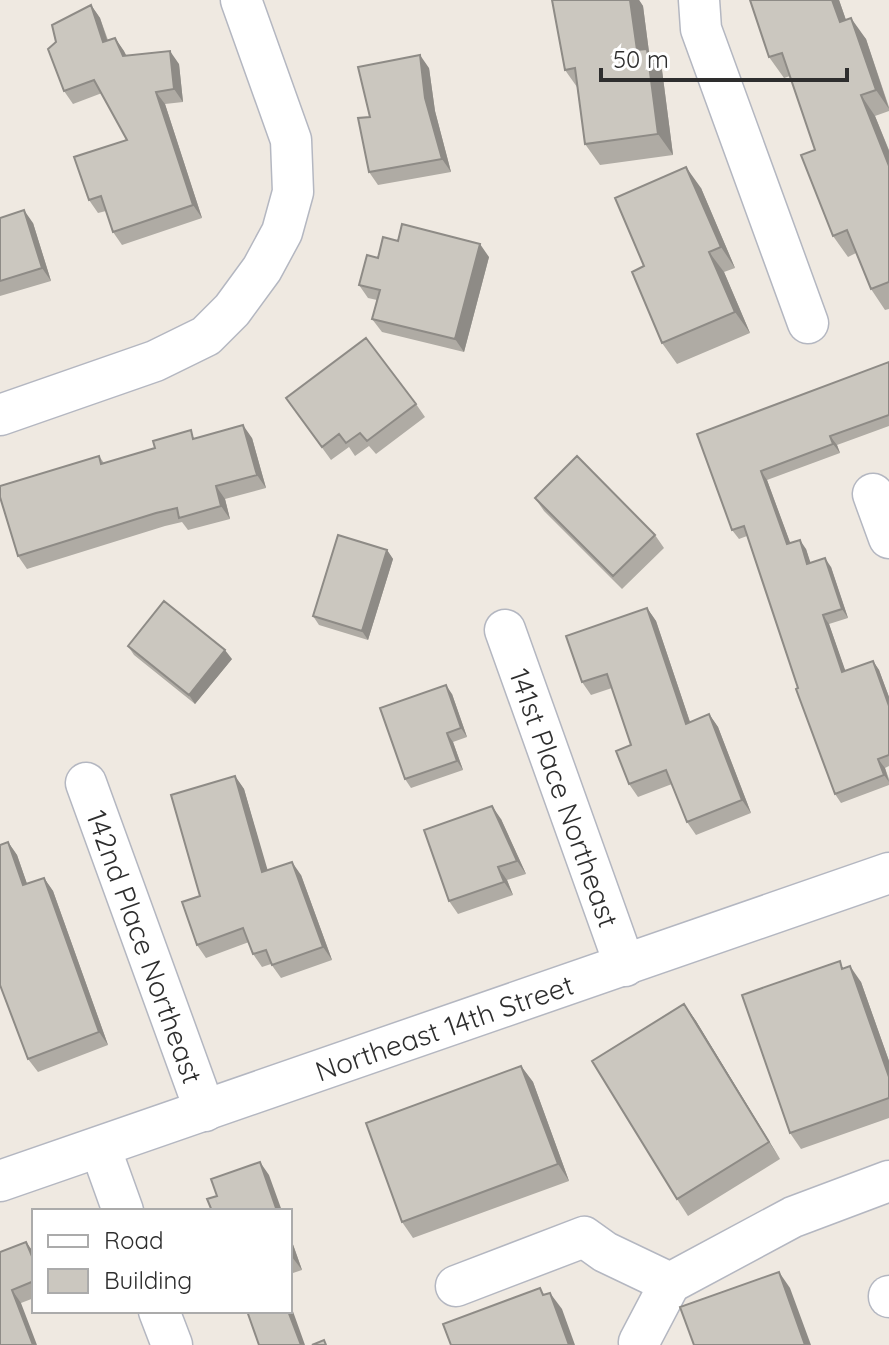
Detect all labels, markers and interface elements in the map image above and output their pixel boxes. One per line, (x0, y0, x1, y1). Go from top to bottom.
scale bar (601, 32, 847, 82)
text: 50 m (613, 44, 669, 74)
street label: 141st Place Northeast (503, 664, 627, 932)
street label: 142nd Place Northeast (80, 805, 211, 1088)
street label: Northeast 14th Street (310, 966, 578, 1088)
legend (32, 1209, 292, 1313)
text: Road (104, 1225, 164, 1255)
text: Building (104, 1265, 192, 1295)

